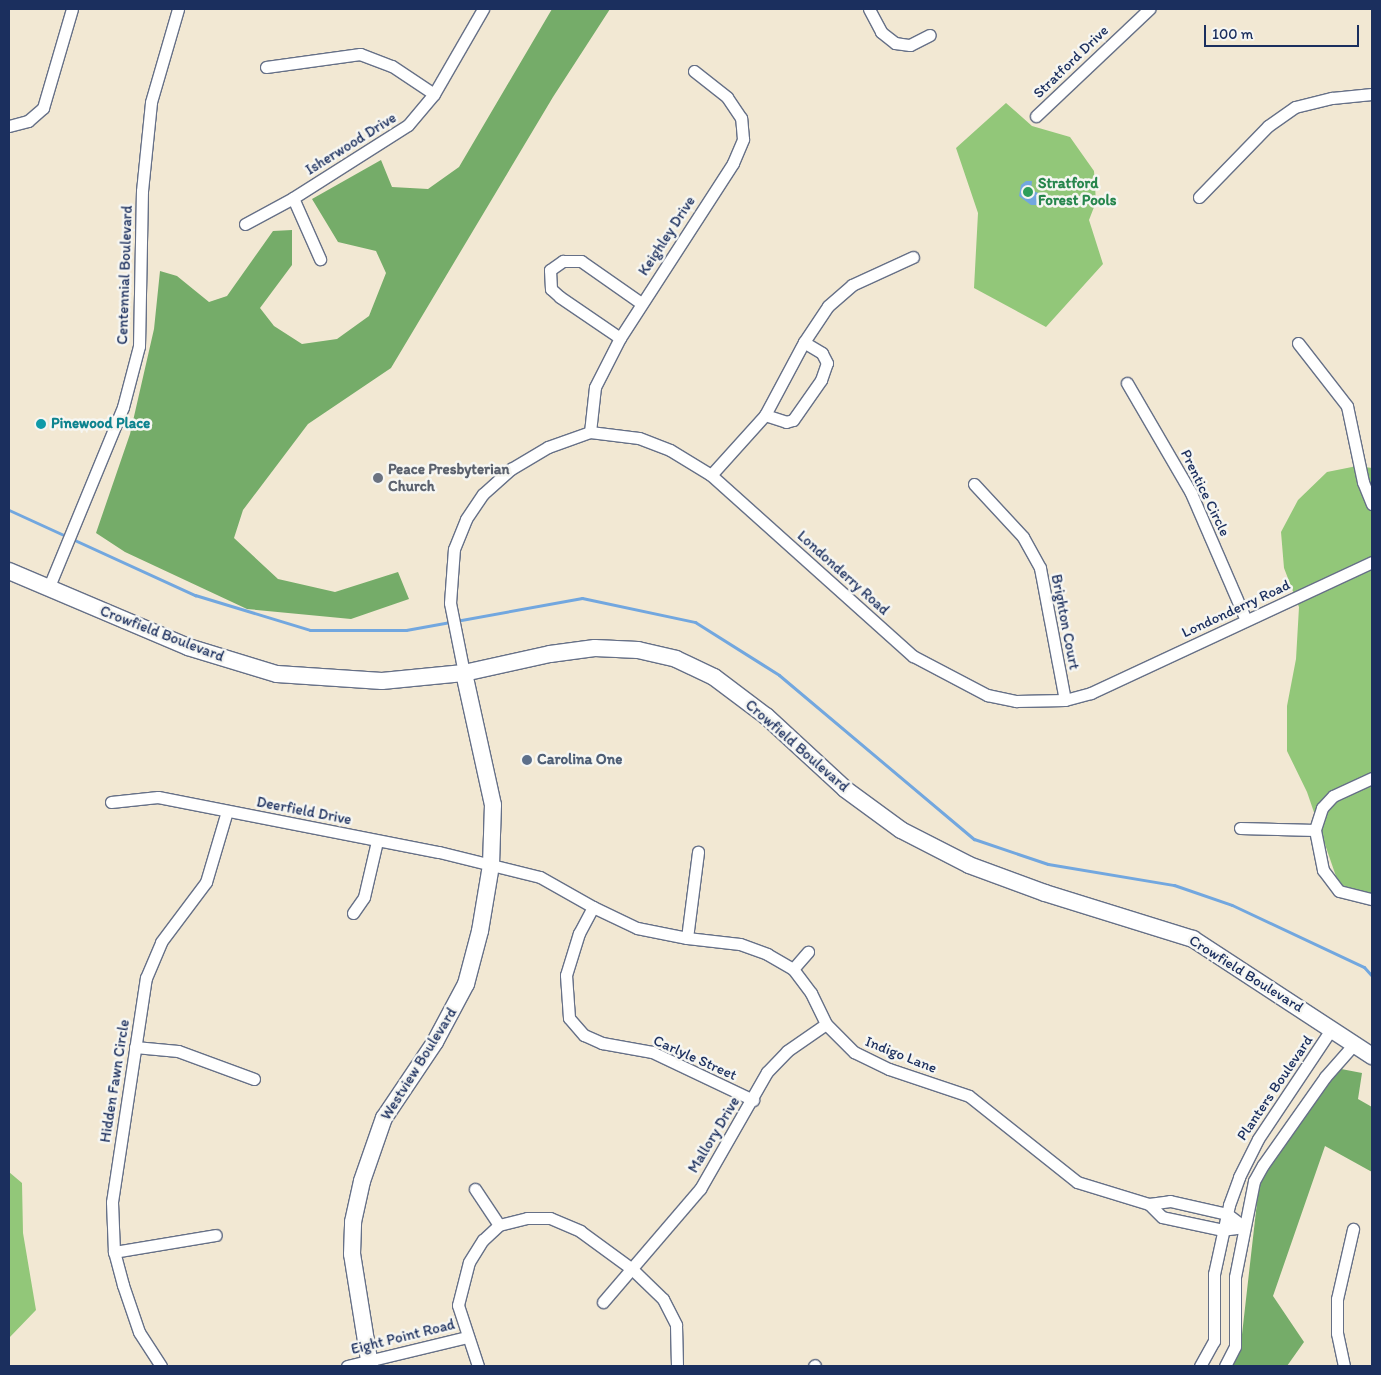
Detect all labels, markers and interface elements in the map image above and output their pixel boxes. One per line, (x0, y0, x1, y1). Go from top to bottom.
scale bar (1206, 15, 1361, 47)
street label: Stratford Drive (1030, 22, 1112, 102)
text: 100 m (1212, 25, 1253, 43)
street label: Isherwood Drive (302, 109, 400, 179)
place label: Stratford Forest Pools (1038, 174, 1116, 209)
marker: Stratford Forest Pools (1022, 186, 1034, 198)
street label: Keighley Drive (635, 193, 699, 279)
street label: Centennial Boulevard (114, 205, 136, 345)
place label: Pinewood Place (51, 415, 151, 433)
marker: Pinewood Place (35, 418, 47, 430)
street label: Prentice Circle (1176, 447, 1234, 539)
place label: Peace Presbyterian Church (388, 460, 510, 495)
marker: Peace Presbyterian Church (372, 472, 384, 484)
street label: Londonderry Road (793, 527, 893, 619)
street label: Brighton Court (1047, 573, 1083, 671)
street label: Londonderry Road (1179, 576, 1293, 642)
street label: Crowfield Boulevard (97, 602, 227, 666)
street label: Crowfield Boulevard (741, 696, 853, 796)
place label: Carolina One (537, 751, 622, 769)
marker: Carolina One (521, 754, 533, 766)
street label: Deerfield Drive (255, 793, 353, 829)
street label: Crowfield Boulevard (1185, 931, 1307, 1017)
street label: Westview Boulevard (377, 1004, 461, 1124)
street label: Hidden Fawn Circle (96, 1018, 134, 1144)
street label: Carlyle Street (651, 1032, 739, 1084)
street label: Indigo Lane (863, 1032, 939, 1078)
street label: Planters Boulevard (1233, 1032, 1317, 1144)
street label: Mallory Drive (684, 1094, 744, 1176)
street label: Eight Point Road (349, 1315, 457, 1359)

